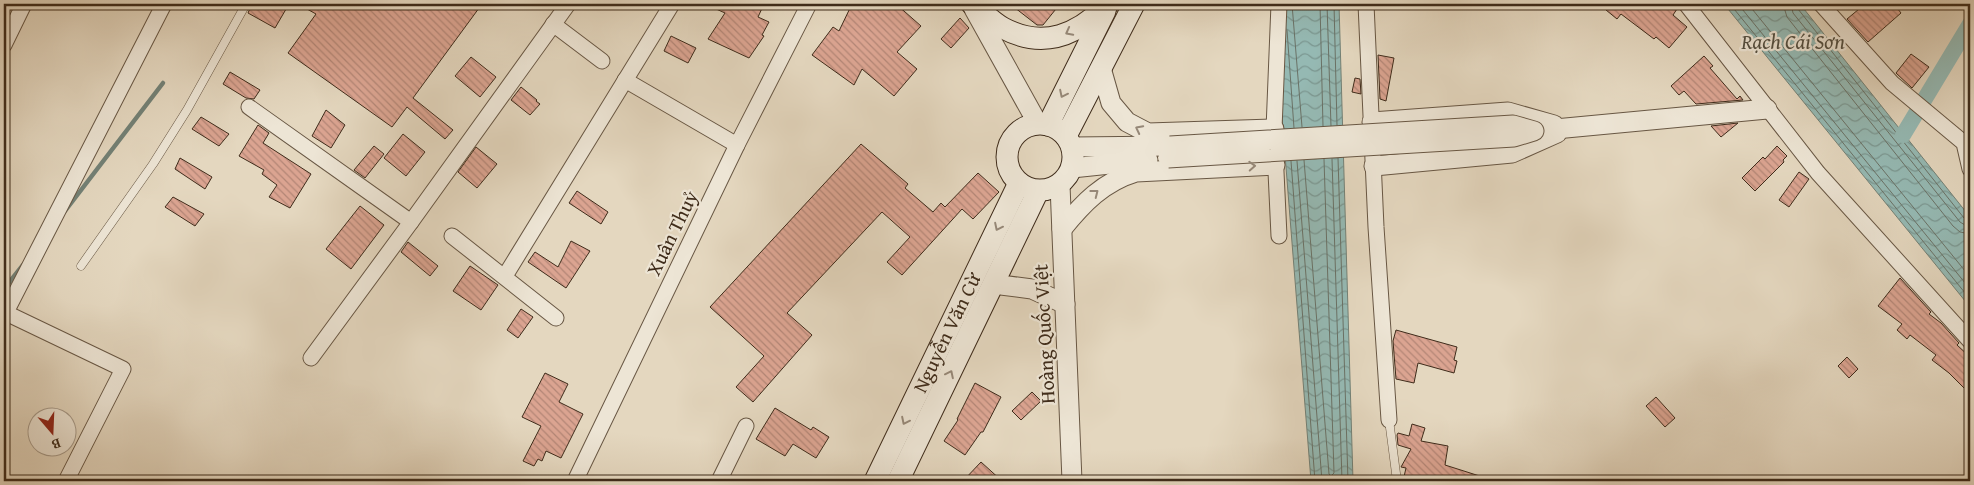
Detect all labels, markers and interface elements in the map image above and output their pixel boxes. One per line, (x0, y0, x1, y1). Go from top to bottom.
one-way arrow (1066, 26, 1075, 36)
water label: Rạch Cái Sơn (1740, 26, 1845, 57)
one-way arrow (1060, 89, 1070, 98)
one-way arrow (1135, 125, 1144, 135)
one-way arrow (1248, 161, 1256, 172)
street label: Xuân Thuỷ (638, 185, 705, 280)
one-way arrow (1089, 191, 1098, 199)
one-way arrow (994, 222, 1004, 231)
street label: Hoàng Quốc Việt (1025, 263, 1062, 405)
street label: Nguyễn Văn Cừ (905, 267, 988, 397)
one-way arrow (944, 370, 954, 379)
north arrow (28, 408, 78, 458)
one-way arrow (900, 416, 911, 425)
text: B (49, 433, 64, 455)

